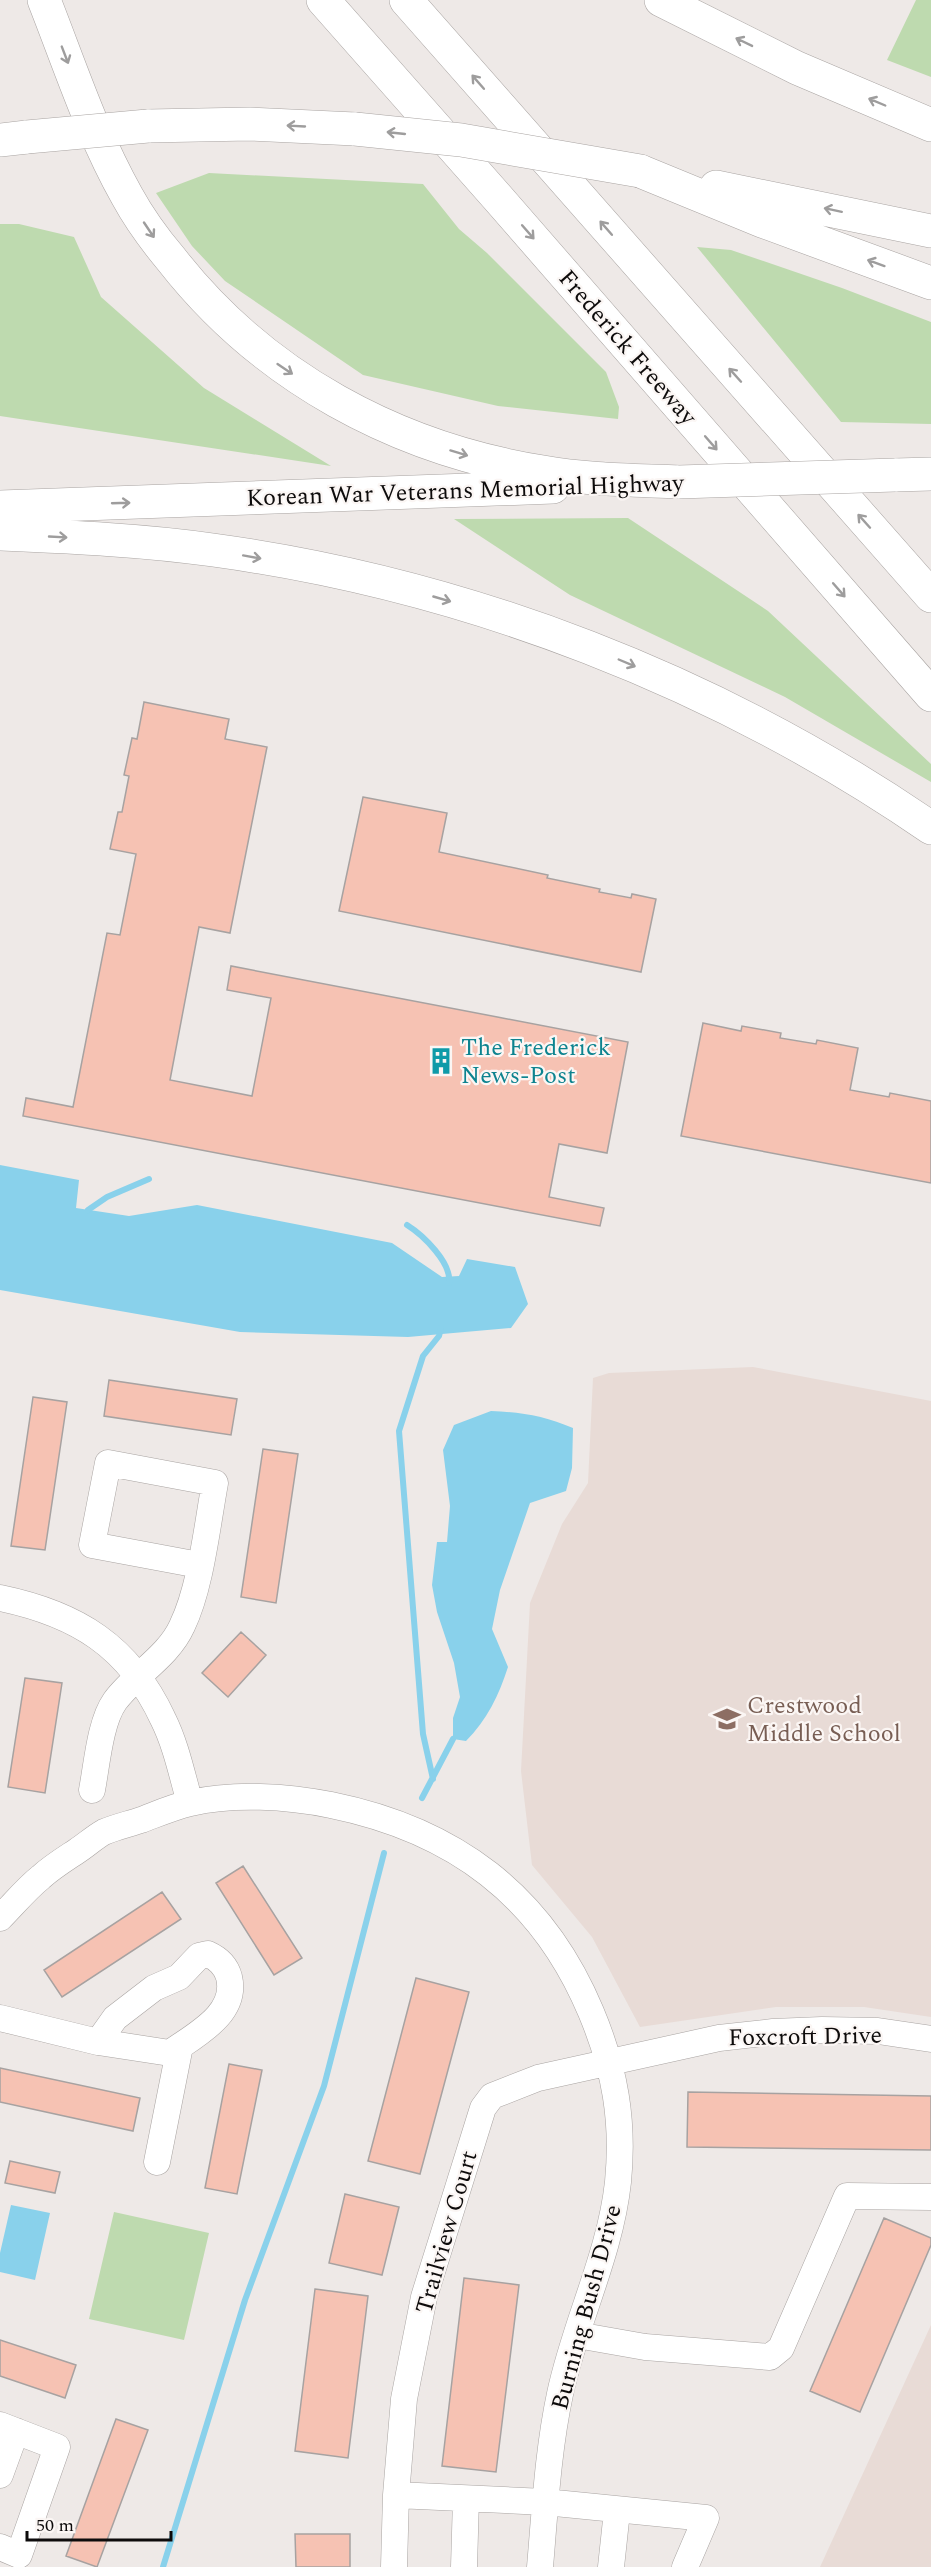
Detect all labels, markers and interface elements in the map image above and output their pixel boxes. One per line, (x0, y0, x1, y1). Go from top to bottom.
one-way arrow (736, 35, 754, 47)
one-way arrow (61, 45, 72, 63)
one-way arrow (471, 75, 485, 90)
one-way arrow (869, 96, 887, 107)
one-way arrow (287, 121, 307, 132)
one-way arrow (386, 128, 406, 139)
one-way arrow (823, 204, 842, 216)
one-way arrow (143, 221, 155, 238)
one-way arrow (599, 221, 613, 236)
one-way arrow (521, 225, 535, 240)
one-way arrow (867, 257, 886, 268)
street label: Frederick Freeway (549, 262, 706, 435)
one-way arrow (276, 362, 293, 375)
one-way arrow (728, 368, 742, 383)
one-way arrow (705, 435, 718, 451)
one-way arrow (449, 448, 468, 459)
street label: Korean War Veterans Memorial Highway (246, 465, 686, 517)
one-way arrow (111, 497, 131, 508)
one-way arrow (857, 514, 871, 529)
one-way arrow (48, 531, 68, 542)
one-way arrow (242, 552, 262, 563)
one-way arrow (833, 582, 846, 598)
one-way arrow (433, 594, 452, 605)
one-way arrow (617, 658, 635, 669)
place label: The Frederick News-Post (461, 1030, 611, 1094)
building icon: The Frederick News-Post (426, 1046, 456, 1076)
place label: Crestwood Middle School (747, 1688, 901, 1752)
school or university icon: Crestwood Middle School (712, 1704, 742, 1734)
street label: Foxcroft Drive (728, 2018, 882, 2056)
street label: Trailview Court (406, 2147, 487, 2318)
street label: Burning Bush Drive (542, 2200, 632, 2414)
scale bar (27, 2504, 171, 2542)
text: 50 m (36, 2512, 74, 2539)

